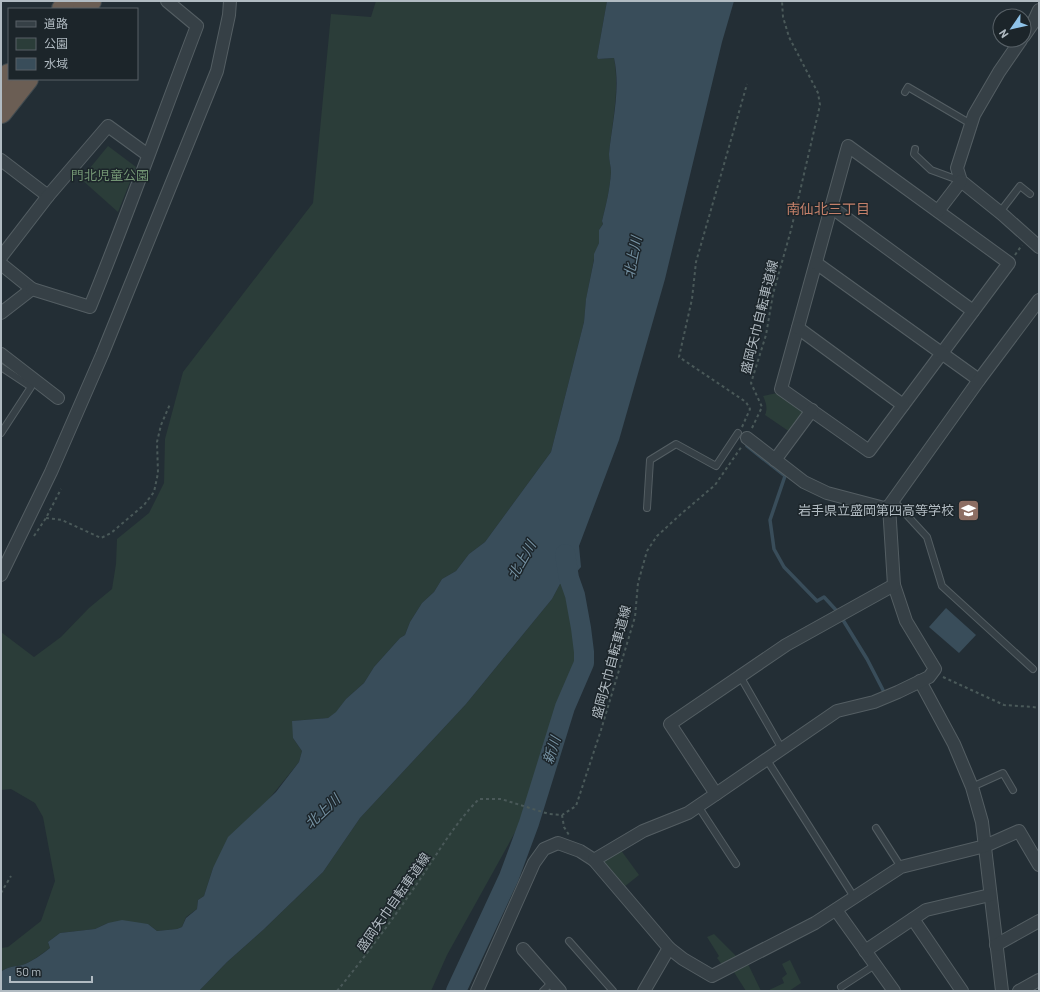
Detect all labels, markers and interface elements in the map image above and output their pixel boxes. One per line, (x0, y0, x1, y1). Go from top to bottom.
legend (8, 8, 138, 80)
north arrow (992, 8, 1032, 48)
text: 道路 (44, 16, 68, 30)
text: N (996, 27, 1011, 41)
text: 公園 (44, 36, 68, 50)
text: 水域 (44, 56, 68, 70)
park label: 門北児童公園 (71, 167, 149, 183)
district label: 南仙北三丁目 (786, 200, 870, 217)
water label: 北上川 (620, 233, 645, 279)
street label: 盛岡矢巾自転車道線 (737, 258, 781, 376)
school or university icon: 岩手県立盛岡第四高等学校 (956, 497, 982, 523)
place label: 岩手県立盛岡第四高等学校 (798, 502, 954, 518)
water label: 北上川 (503, 536, 540, 582)
street label: 盛岡矢巾自転車道線 (588, 603, 634, 721)
water label: 新川 (539, 732, 564, 766)
water label: 北上川 (301, 789, 345, 832)
street label: 盛岡矢巾自転車道線 (353, 849, 433, 955)
scale bar (10, 958, 92, 984)
text: 50 m (16, 964, 41, 978)

